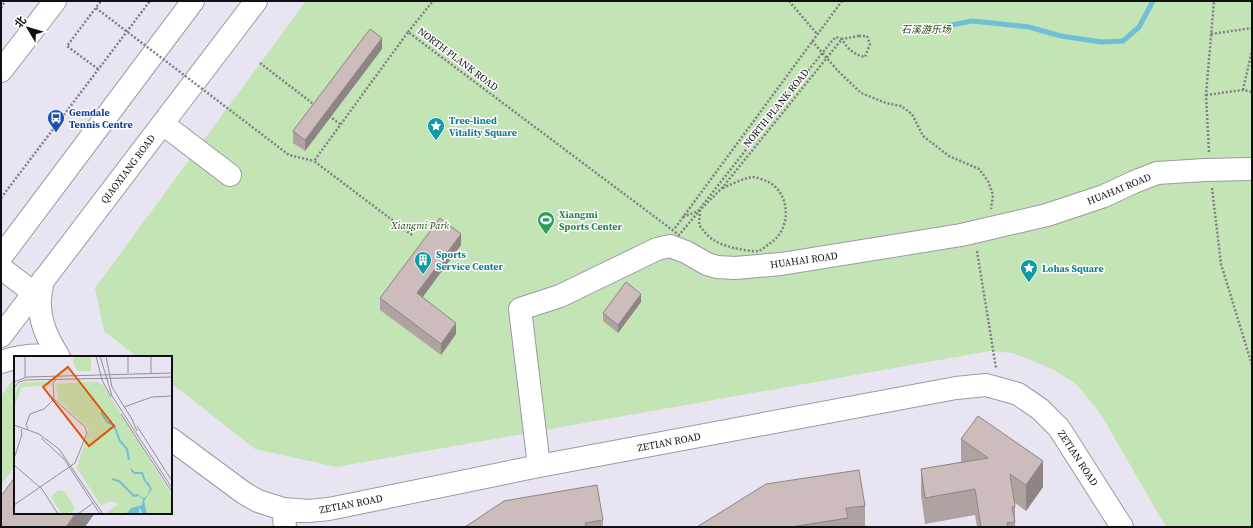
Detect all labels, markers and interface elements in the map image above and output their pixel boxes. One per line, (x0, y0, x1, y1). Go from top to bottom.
north arrow (8, 8, 48, 48)
text: 北 (11, 13, 30, 31)
park label: 石溪游乐场 (901, 23, 952, 36)
street label: NORTH PLANK ROAD (415, 24, 501, 94)
street label: NORTH PLANK ROAD (740, 66, 812, 150)
place label: Gemdale Tennis Centre (69, 106, 133, 131)
bus stop icon: Gemdale Tennis Centre (46, 108, 66, 133)
place label: Tree-lined Vitality Square (449, 114, 517, 139)
place icon: Tree-lined Vitality Square (426, 116, 446, 141)
street label: QIAOXIANG ROAD (98, 132, 158, 206)
street label: HUAHAI ROAD (1085, 170, 1153, 208)
place label: Xiangmi Sports Center (559, 208, 622, 233)
sports icon: Xiangmi Sports Center (536, 210, 556, 235)
park label: Xiangmi Park (390, 219, 449, 232)
place label: Sports Service Center (436, 248, 504, 273)
street label: HUAHAI ROAD (769, 249, 839, 271)
building icon: Sports Service Center (413, 250, 433, 275)
place icon: Lohas Square (1019, 258, 1039, 283)
place label: Lohas Square (1042, 262, 1104, 275)
inset map (14, 356, 172, 514)
street label: ZETIAN ROAD (1055, 428, 1101, 488)
street label: ZETIAN ROAD (636, 430, 702, 454)
street label: ZETIAN ROAD (318, 492, 384, 516)

